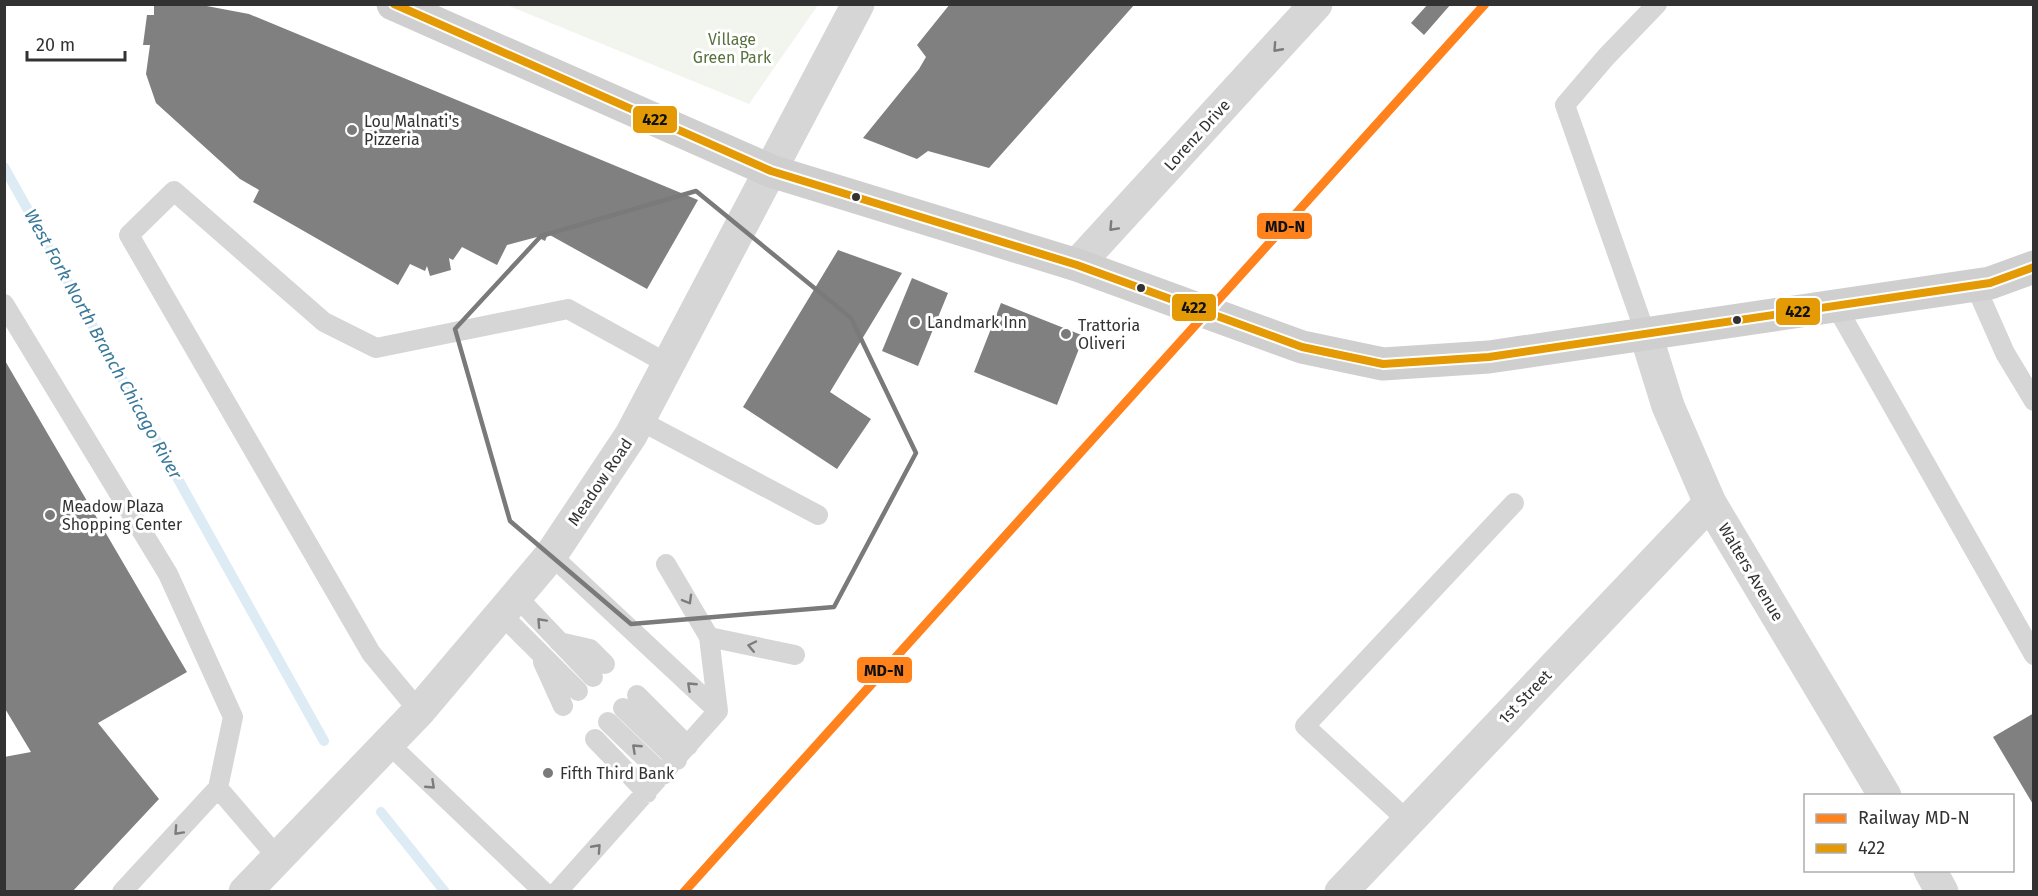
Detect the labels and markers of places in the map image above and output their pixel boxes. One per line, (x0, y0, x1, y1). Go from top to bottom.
place label: Lou Malnati's Pizzeria (364, 112, 459, 149)
marker: Lou Malnati's Pizzeria (345, 123, 359, 137)
unlabelled marker (850, 191, 862, 203)
unlabelled marker (1135, 282, 1147, 294)
place label: Landmark Inn (927, 313, 1027, 332)
unlabelled marker (1731, 314, 1743, 326)
marker: Landmark Inn (908, 315, 922, 329)
place label: Trattoria Oliveri (1078, 316, 1140, 353)
marker: Trattoria Oliveri (1059, 327, 1073, 341)
place label: Meadow Plaza Shopping Center (62, 497, 183, 534)
marker: Meadow Plaza Shopping Center (43, 508, 57, 522)
place label: Fifth Third Bank (560, 764, 675, 783)
marker: Fifth Third Bank (541, 766, 555, 780)

